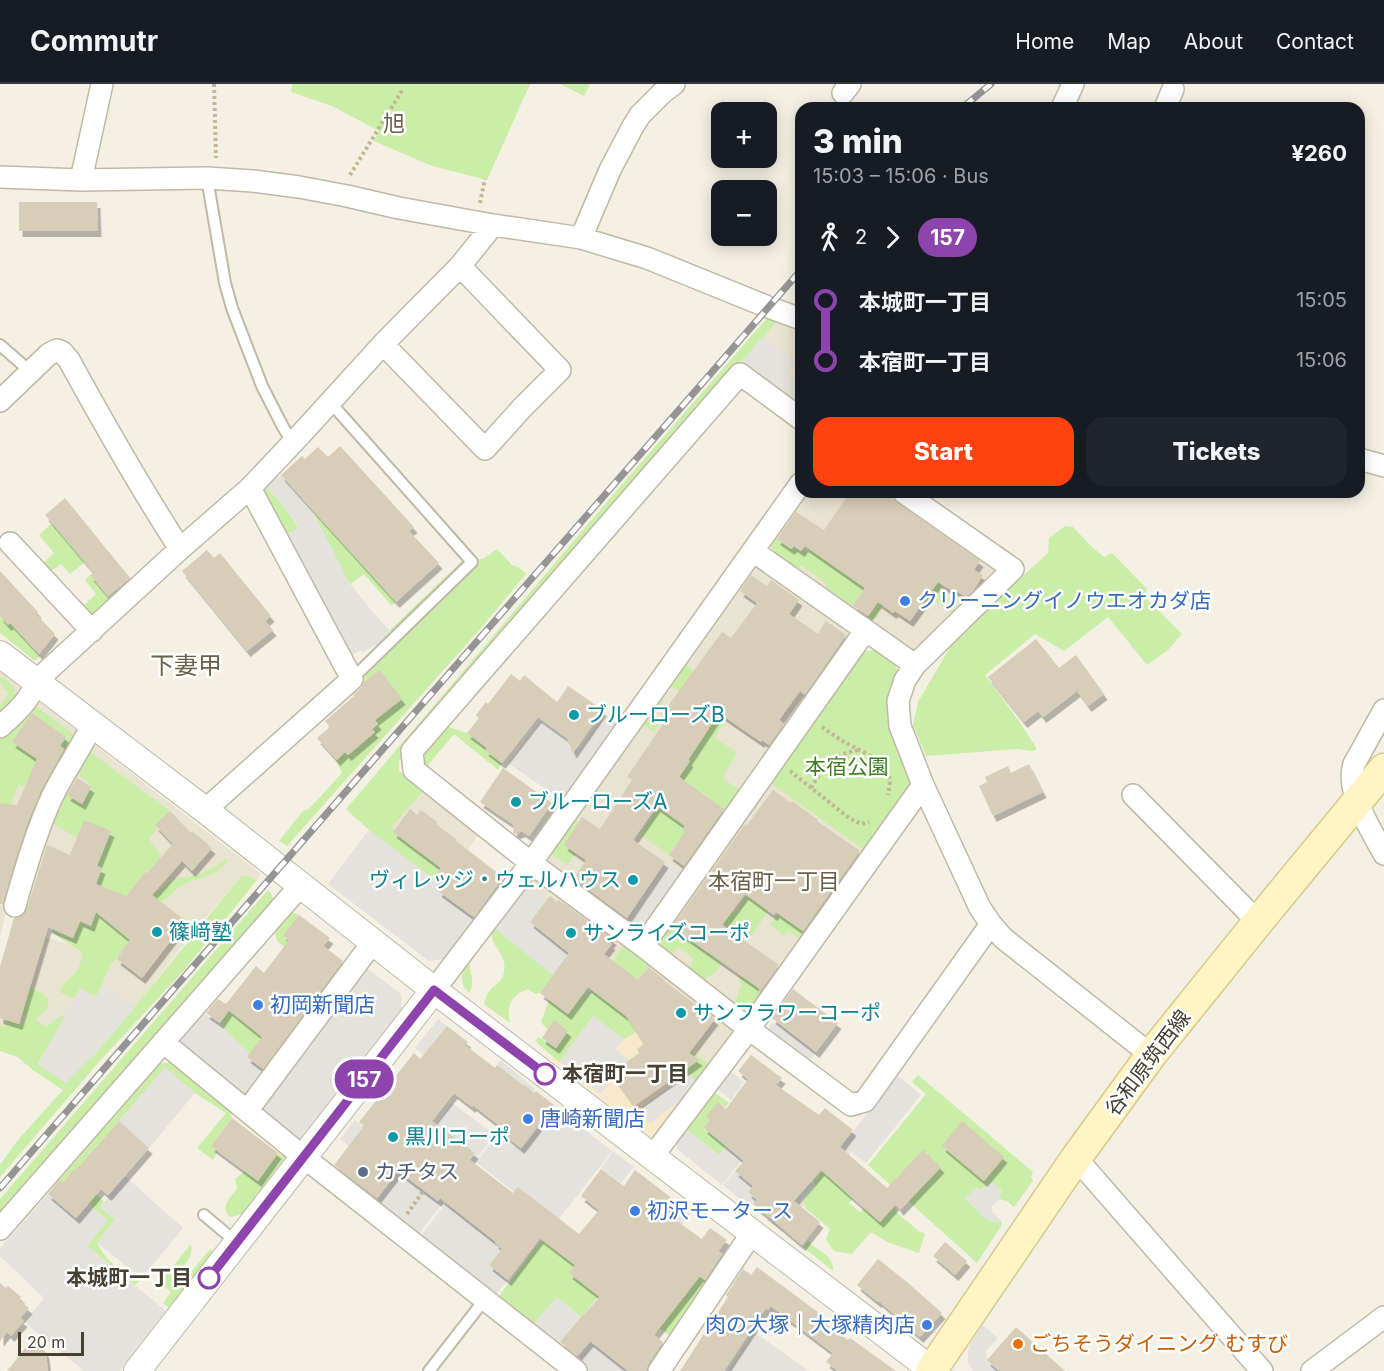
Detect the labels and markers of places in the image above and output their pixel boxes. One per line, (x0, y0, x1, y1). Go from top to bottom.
place label: クリーニングイノウエオカダ店 (917, 588, 1211, 613)
marker: クリーニングイノウエオカダ店 (898, 594, 912, 608)
place label: ブルーローズB (586, 702, 725, 727)
marker: ブルーローズB (567, 708, 581, 722)
place label: ブルーローズA (528, 789, 667, 814)
marker: ブルーローズA (509, 795, 523, 809)
place label: ヴィレッジ・ウェルハウス (369, 867, 621, 892)
marker: ヴィレッジ・ウェルハウス (626, 873, 640, 887)
place label: 篠﨑塾 (169, 919, 232, 944)
place label: サンライズコーポ (583, 920, 750, 945)
marker: 篠﨑塾 (150, 925, 164, 939)
marker: サンライズコーポ (564, 926, 578, 940)
place label: 初岡新聞店 (270, 992, 375, 1017)
marker: 初岡新聞店 (251, 998, 265, 1012)
place label: サンフラワーコーポ (693, 1000, 881, 1025)
marker: サンフラワーコーポ (674, 1006, 688, 1020)
place label: 本宿町一丁目 (562, 1061, 688, 1086)
marker: 本宿町一丁目 (534, 1063, 556, 1085)
place label: 唐崎新聞店 (540, 1106, 645, 1131)
marker: 唐崎新聞店 (521, 1112, 535, 1126)
place label: 黒川コーポ (405, 1124, 510, 1149)
marker: 黒川コーポ (386, 1130, 400, 1144)
place label: カチタス (375, 1159, 459, 1184)
marker: カチタス (356, 1165, 370, 1179)
place label: 初沢モータース (647, 1198, 793, 1223)
marker: 初沢モータース (628, 1204, 642, 1218)
place label: 本城町一丁目 (66, 1265, 192, 1290)
marker: 本城町一丁目 (198, 1267, 220, 1289)
place label: 肉の大塚｜大塚精肉店 (705, 1312, 915, 1337)
marker: 肉の大塚｜大塚精肉店 (920, 1318, 934, 1332)
place label: ごちそうダイニング むすび (1030, 1331, 1288, 1356)
marker: ごちそうダイニング むすび (1011, 1337, 1025, 1351)

